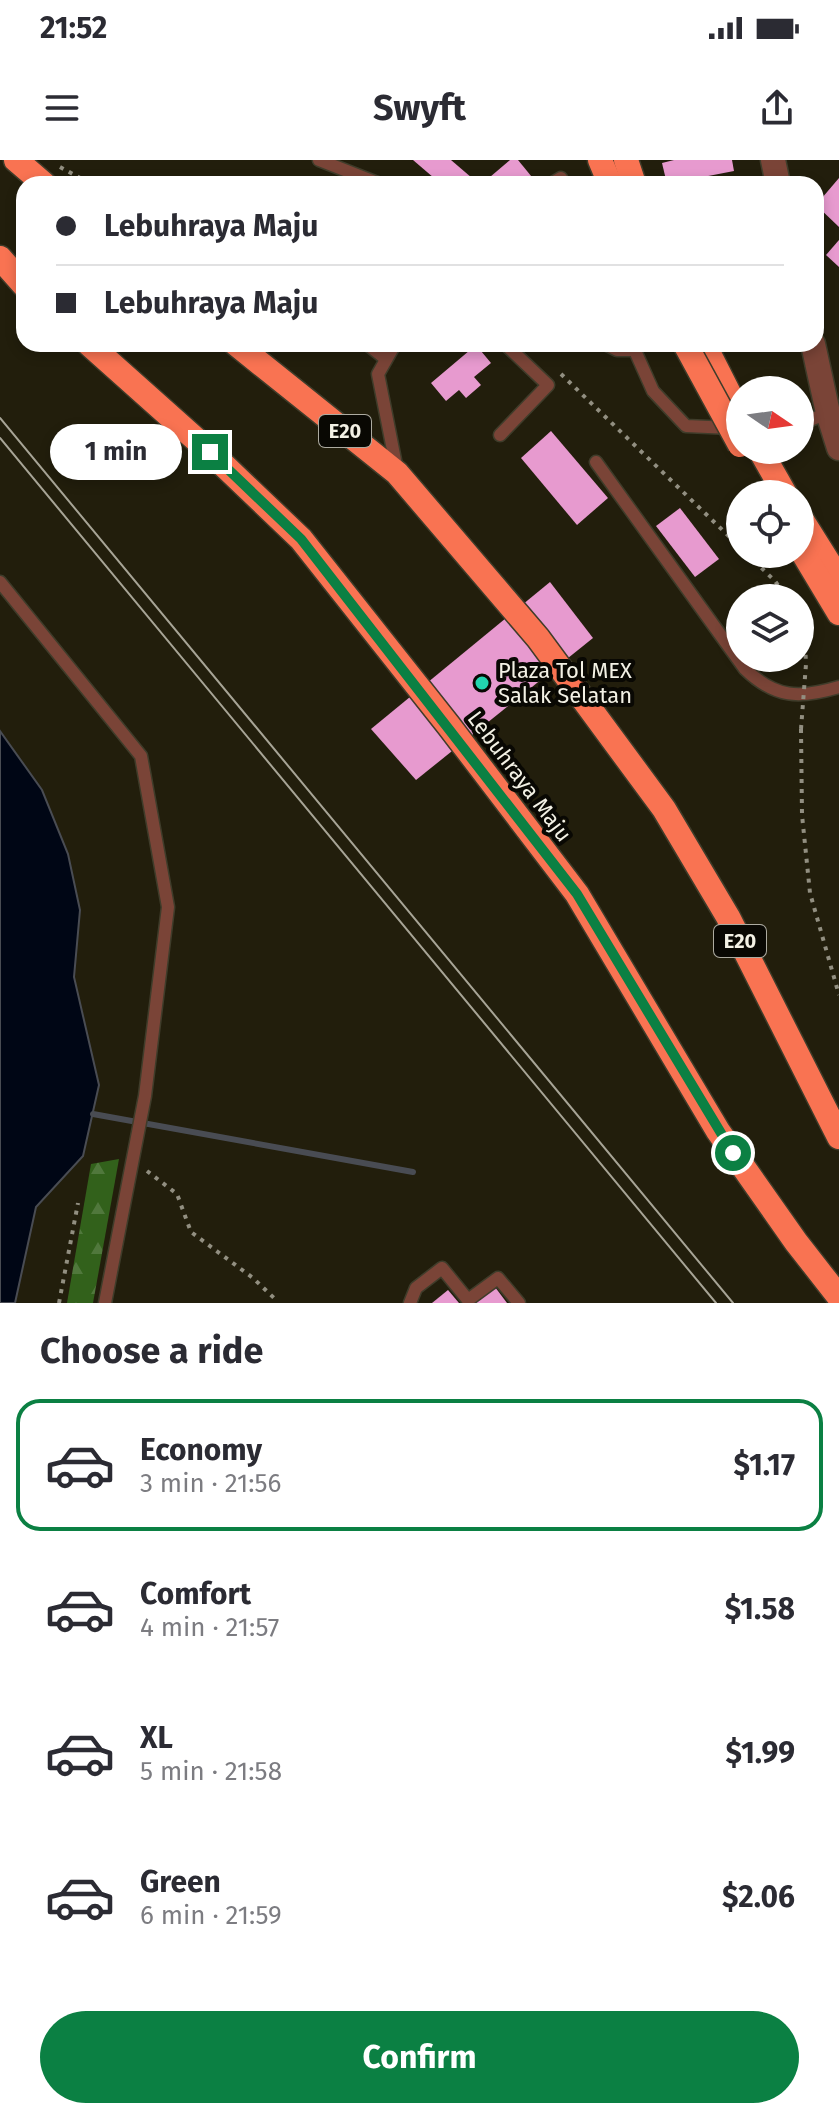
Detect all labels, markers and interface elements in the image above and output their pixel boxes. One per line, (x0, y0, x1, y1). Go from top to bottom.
text: 21:52 (40, 10, 107, 46)
icon: menu (40, 86, 84, 130)
text: Swyft (373, 86, 466, 130)
icon: share (755, 86, 799, 130)
text: Lebuhraya Maju (104, 208, 318, 244)
text: Lebuhraya Maju (104, 285, 318, 321)
north arrow (726, 376, 814, 464)
map controls (726, 376, 814, 672)
road number: E20 (319, 415, 371, 447)
callout: 1 min (50, 424, 182, 480)
route end (192, 434, 228, 470)
text: 1 min (85, 436, 147, 467)
button: locate (726, 480, 814, 568)
button: layers (726, 584, 814, 672)
place label: Plaza Tol MEX Salak Selatan (498, 657, 632, 709)
marker: Plaza Tol MEX Salak Selatan (473, 674, 491, 692)
street label: Lebuhraya Maju (462, 706, 578, 847)
road number: E20 (714, 925, 766, 957)
route start (715, 1135, 751, 1171)
text: Choose a ride (40, 1329, 263, 1373)
icon: car (44, 1429, 116, 1501)
text: Economy (140, 1432, 262, 1468)
text: $1.17 (734, 1447, 795, 1483)
text: 3 min · 21:56 (140, 1468, 281, 1499)
icon: car (44, 1573, 116, 1645)
text: Comfort (140, 1576, 251, 1612)
text: $1.58 (725, 1591, 795, 1627)
text: 4 min · 21:57 (140, 1612, 279, 1643)
icon: car (44, 1717, 116, 1789)
text: XL (140, 1720, 173, 1756)
text: $1.99 (726, 1735, 795, 1771)
text: 5 min · 21:58 (140, 1756, 282, 1787)
icon: car (44, 1861, 116, 1933)
text: Green (140, 1864, 221, 1900)
text: $2.06 (722, 1879, 795, 1915)
text: 6 min · 21:59 (140, 1900, 282, 1931)
button: Confirm (40, 2011, 799, 2103)

